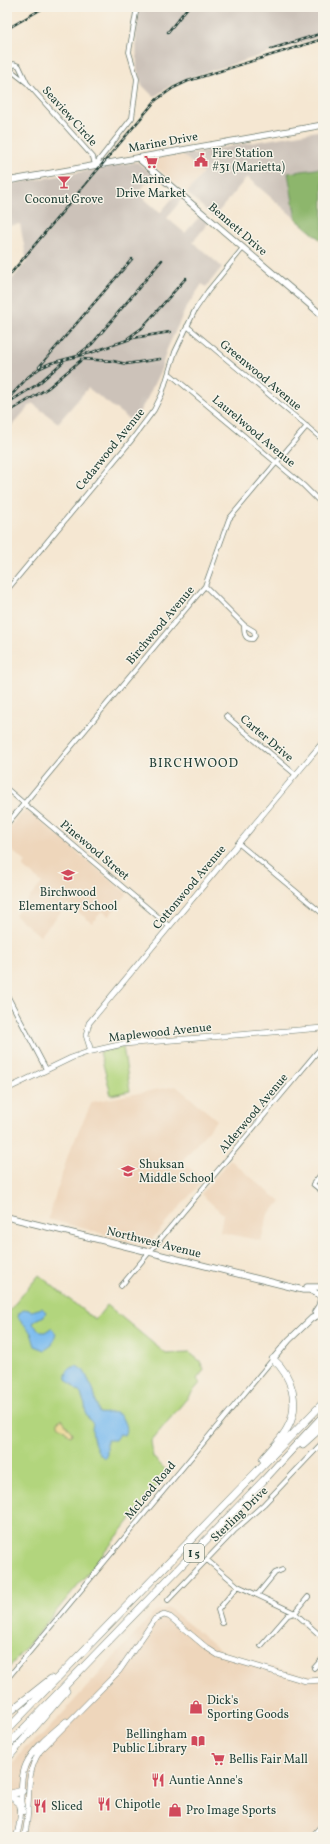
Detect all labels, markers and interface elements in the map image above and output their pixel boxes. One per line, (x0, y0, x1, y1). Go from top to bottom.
street label: Seaview Circle (38, 83, 101, 150)
street label: Marine Drive (127, 129, 200, 157)
place label: Fire Station #31 (Marietta) (212, 146, 286, 176)
public building icon: Fire Station #31 (Marietta) (193, 152, 209, 168)
supermarket icon: Marine Drive Market (143, 154, 159, 170)
place label: Marine Drive Market (116, 172, 186, 202)
bar icon: Coconut Grove (56, 174, 72, 190)
place label: Coconut Grove (25, 192, 104, 208)
street label: Bennett Drive (204, 200, 270, 260)
street label: Greenwood Avenue (216, 337, 305, 415)
street label: Laurelwood Avenue (208, 392, 299, 472)
street label: Cedarwood Avenue (73, 405, 149, 494)
street label: Birchwood Avenue (123, 583, 199, 668)
street label: Carter Drive (236, 712, 297, 766)
district label: BIRCHWOOD (149, 755, 239, 773)
street label: Pinewood Street (56, 817, 132, 884)
street label: Cottonwood Avenue (150, 842, 230, 933)
school or university icon: Birchwood Elementary School (60, 867, 76, 883)
place label: Birchwood Elementary School (19, 885, 118, 915)
street label: Maplewood Avenue (108, 1020, 213, 1046)
street label: Alderwood Avenue (216, 1070, 292, 1157)
place label: Shuksan Middle School (139, 1157, 214, 1187)
school or university icon: Shuksan Middle School (120, 1163, 136, 1179)
street label: Northwest Avenue (105, 1223, 203, 1263)
street label: McLeod Road (122, 1458, 180, 1523)
street label: Sterling Drive (208, 1483, 272, 1546)
road number: I 5 (184, 1544, 204, 1562)
place label: Dick's Sporting Goods (207, 1693, 289, 1723)
shop icon: Dick's Sporting Goods (188, 1699, 204, 1715)
place label: Bellingham Public Library (112, 1727, 187, 1757)
library icon: Bellingham Public Library (190, 1733, 206, 1749)
supermarket icon: Bellis Fair Mall (210, 1751, 226, 1767)
place label: Bellis Fair Mall (229, 1752, 308, 1768)
restaurant icon: Auntie Anne's (150, 1772, 166, 1788)
place label: Auntie Anne's (169, 1773, 243, 1789)
restaurant icon: Chipotle (96, 1796, 112, 1812)
place label: Chipotle (115, 1797, 161, 1813)
restaurant icon: Sliced (32, 1798, 48, 1814)
place label: Sliced (51, 1799, 83, 1815)
shop icon: Pro Image Sports (167, 1802, 183, 1818)
place label: Pro Image Sports (186, 1803, 276, 1819)

